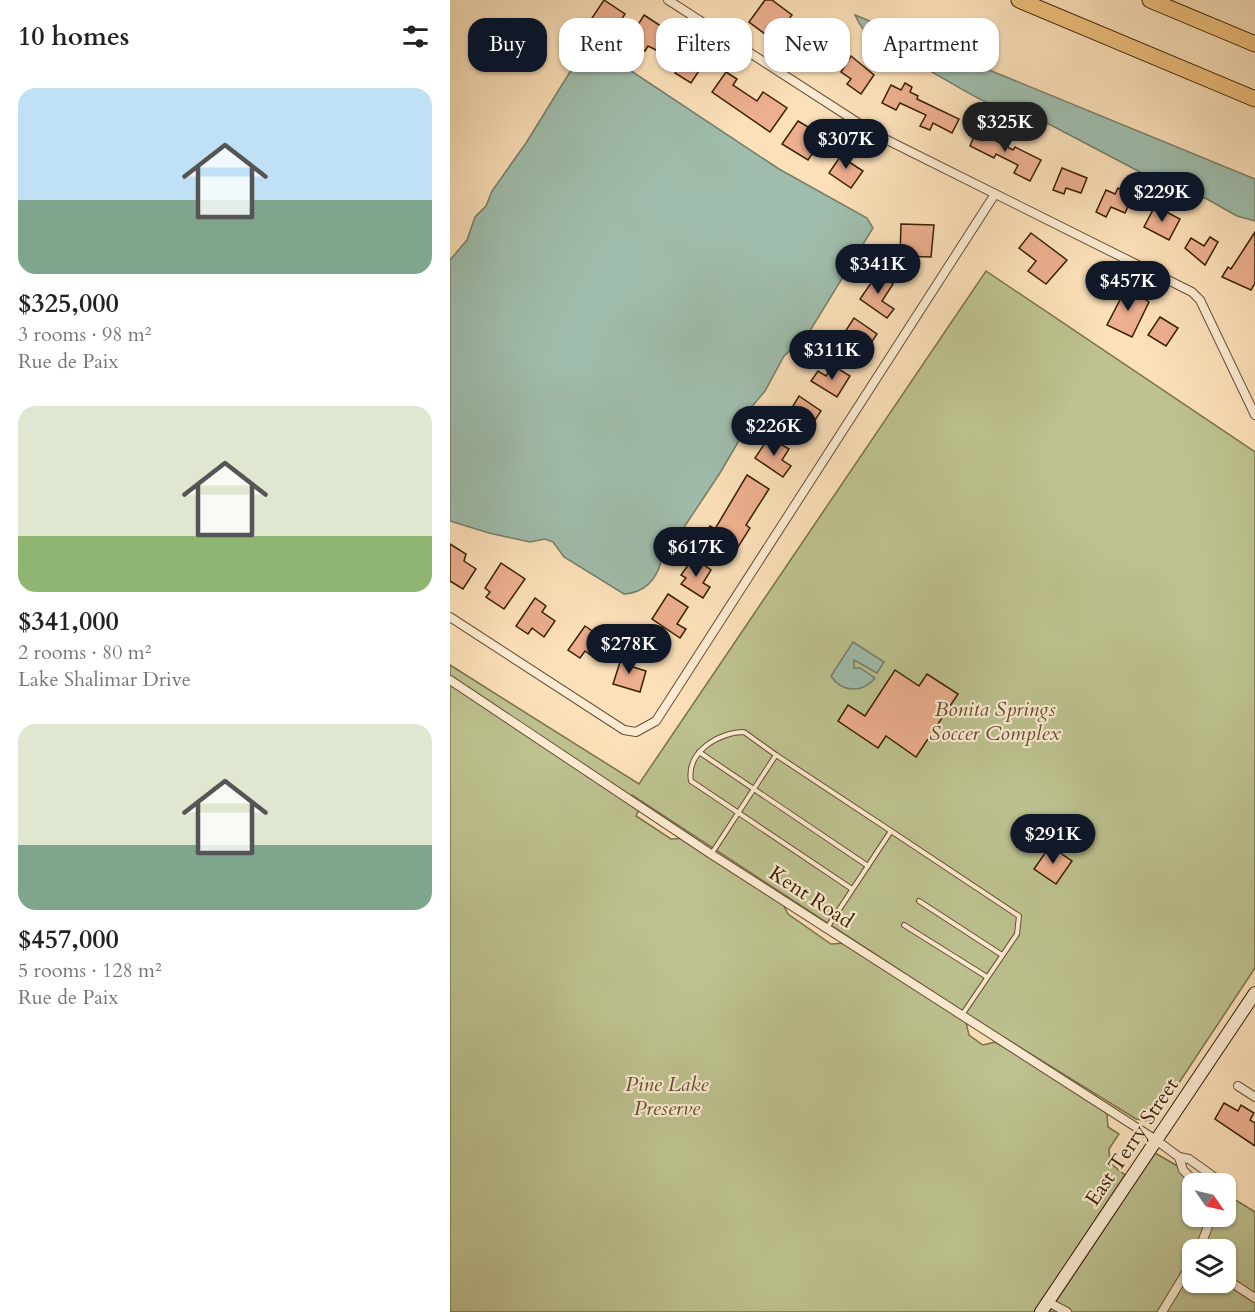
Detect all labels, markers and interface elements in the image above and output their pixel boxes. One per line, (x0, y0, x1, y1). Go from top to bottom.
chip: Buy (468, 18, 547, 72)
chip: Rent (559, 18, 644, 72)
chip: Filters (656, 18, 752, 72)
chip: New (764, 18, 850, 72)
chip: Apartment (862, 18, 999, 72)
text: 10 homes (18, 19, 129, 54)
icon: filters (399, 20, 432, 53)
pin: $325K (963, 102, 1047, 153)
text: $325K (976, 108, 1034, 135)
pin: $307K (804, 119, 888, 170)
text: $307K (817, 125, 875, 152)
icon: home (171, 127, 279, 235)
pin: $229K (1120, 172, 1204, 223)
text: $229K (1133, 178, 1191, 205)
pin: $341K (836, 244, 920, 295)
text: $341K (849, 250, 907, 277)
pin: $457K (1086, 261, 1170, 312)
text: $457K (1099, 267, 1157, 294)
text: $325,000 (18, 286, 119, 321)
text: 3 rooms · 98 m² (18, 321, 151, 348)
pin: $311K (790, 330, 874, 381)
text: $311K (803, 336, 861, 363)
text: Rue de Paix (18, 348, 118, 375)
pin: $226K (732, 406, 816, 457)
text: $226K (745, 412, 803, 439)
icon: home (171, 445, 279, 553)
pin: $617K (654, 527, 738, 578)
text: $617K (667, 533, 725, 560)
text: $341,000 (18, 604, 119, 639)
pin: $278K (587, 624, 671, 675)
text: $278K (600, 630, 658, 657)
text: 2 rooms · 80 m² (18, 639, 151, 666)
text: Lake Shalimar Drive (18, 666, 191, 693)
park label: Bonita Springs Soccer Complex (929, 695, 1061, 748)
icon: home (171, 763, 279, 871)
pin: $291K (1011, 814, 1095, 865)
text: $291K (1024, 820, 1082, 847)
street label: Kent Road (763, 859, 859, 935)
text: $457,000 (18, 922, 119, 957)
text: 5 rooms · 128 m² (18, 957, 162, 984)
text: Rue de Paix (18, 984, 118, 1011)
park label: Pine Lake Preserve (625, 1070, 710, 1123)
street label: East Terry Street (1078, 1072, 1186, 1212)
north arrow (1182, 1173, 1236, 1227)
map controls (1182, 1173, 1236, 1293)
button: layers (1182, 1239, 1236, 1293)

